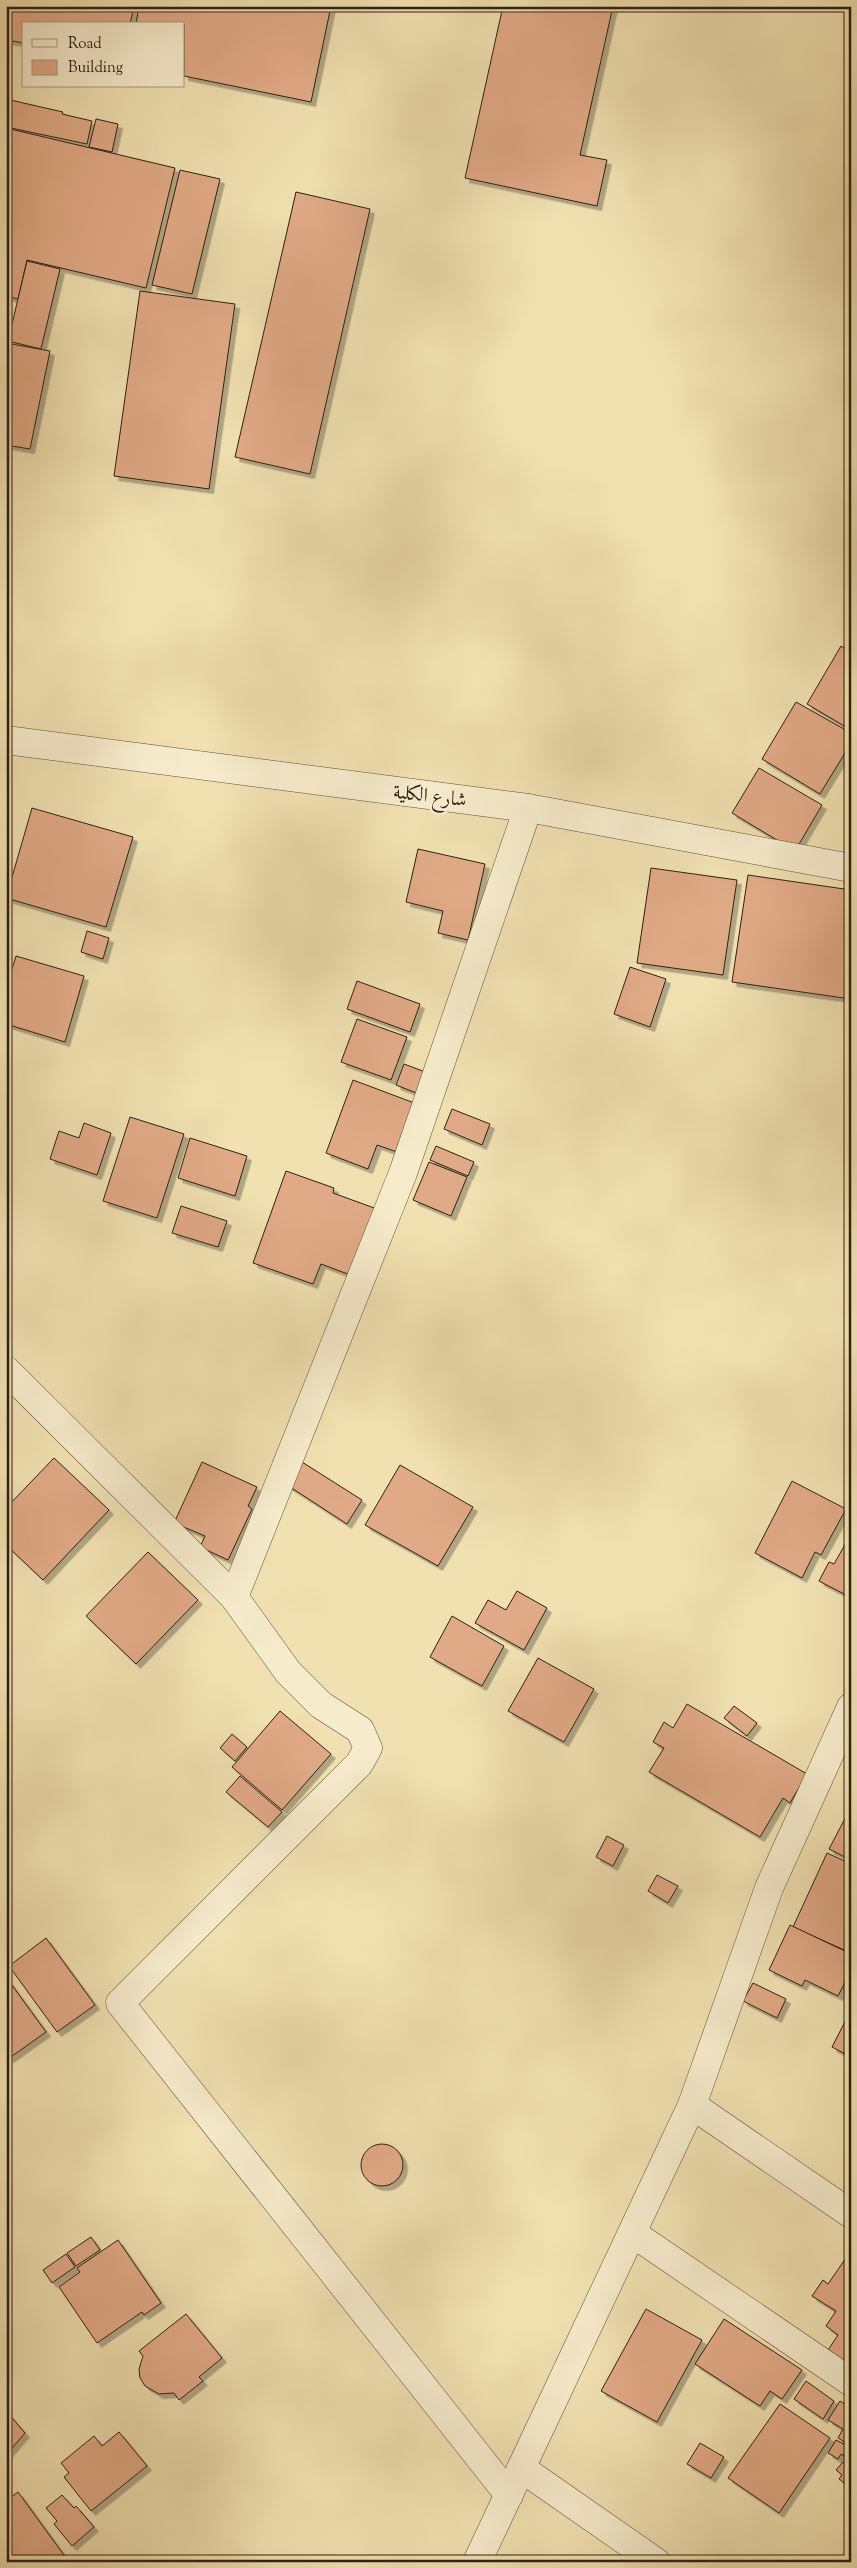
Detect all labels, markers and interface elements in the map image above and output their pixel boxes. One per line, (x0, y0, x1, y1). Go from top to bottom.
legend (22, 22, 185, 88)
text: Road (68, 34, 102, 55)
text: Building (68, 58, 123, 79)
street label: شارع الكلية (391, 779, 468, 817)

